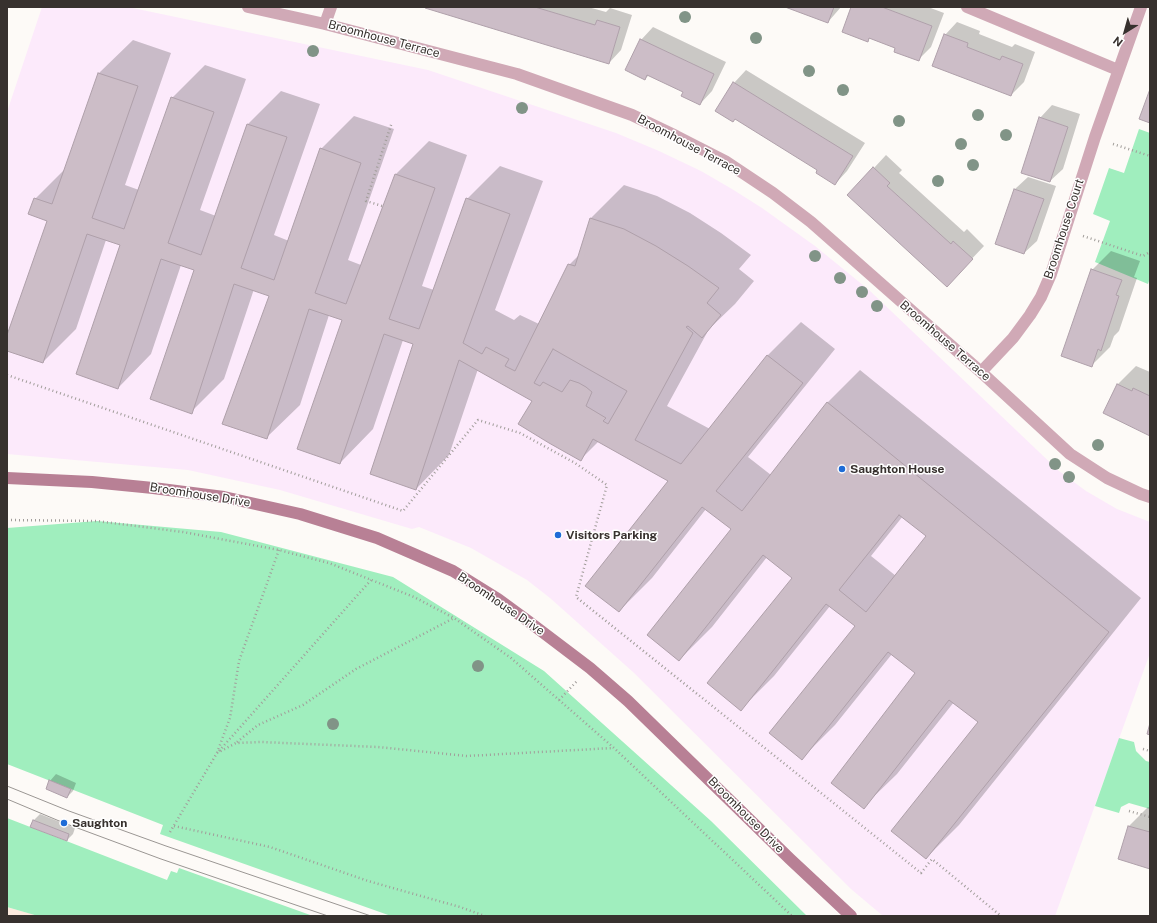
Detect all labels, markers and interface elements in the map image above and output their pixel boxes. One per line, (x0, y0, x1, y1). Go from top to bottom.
north arrow (1105, 12, 1145, 52)
street label: Broomhouse Terrace (326, 17, 442, 61)
text: N (1111, 34, 1125, 49)
street label: Broomhouse Terrace (635, 112, 743, 178)
street label: Broomhouse Court (1041, 177, 1087, 281)
street label: Broomhouse Terrace (897, 298, 993, 384)
place label: Saughton House (850, 462, 944, 476)
marker: Saughton House (837, 464, 847, 474)
street label: Broomhouse Drive (149, 480, 251, 510)
place label: Visitors Parking (566, 528, 657, 542)
marker: Visitors Parking (553, 530, 563, 540)
street label: Broomhouse Drive (455, 570, 547, 638)
street label: Broomhouse Drive (705, 774, 787, 856)
place label: Saughton (72, 816, 127, 830)
marker: Saughton (59, 818, 69, 828)

